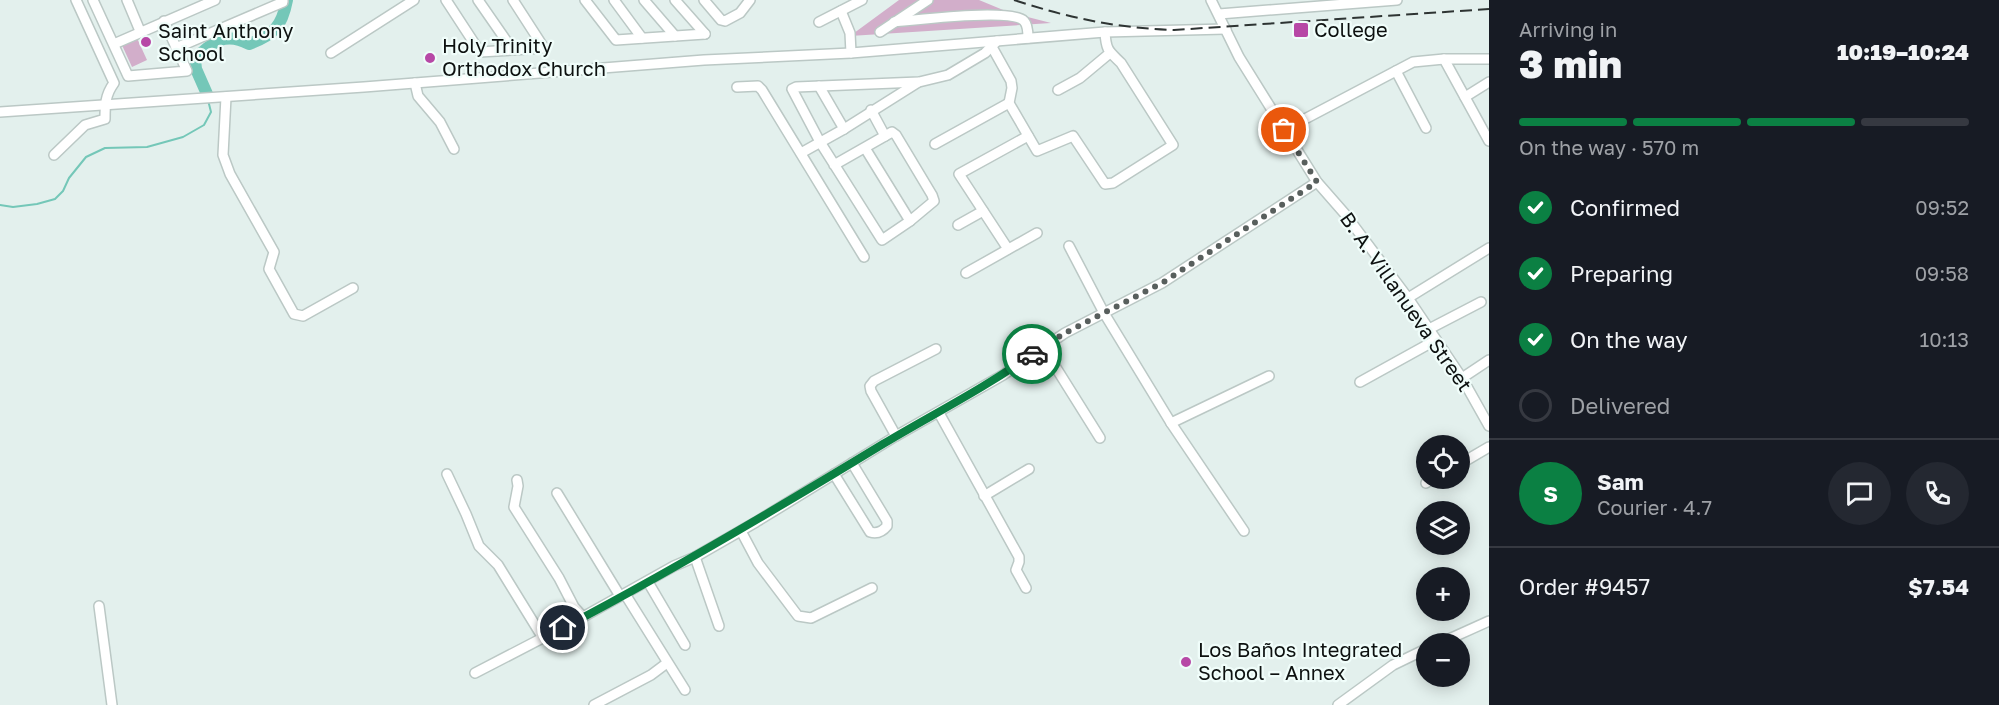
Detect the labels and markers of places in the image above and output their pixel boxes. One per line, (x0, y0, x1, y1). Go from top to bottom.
place label: College (1314, 17, 1388, 41)
place label: Saint Anthony School (158, 18, 293, 65)
marker: College (1292, 21, 1310, 39)
place label: Holy Trinity Orthodox Church (442, 33, 606, 80)
marker: Saint Anthony School (139, 35, 153, 49)
marker: Holy Trinity Orthodox Church (423, 51, 437, 65)
pin (1258, 104, 1309, 155)
pin (537, 602, 588, 653)
place label: Los Baños Integrated School – Annex (1198, 637, 1402, 684)
marker: Los Baños Integrated School – Annex (1179, 655, 1193, 669)

